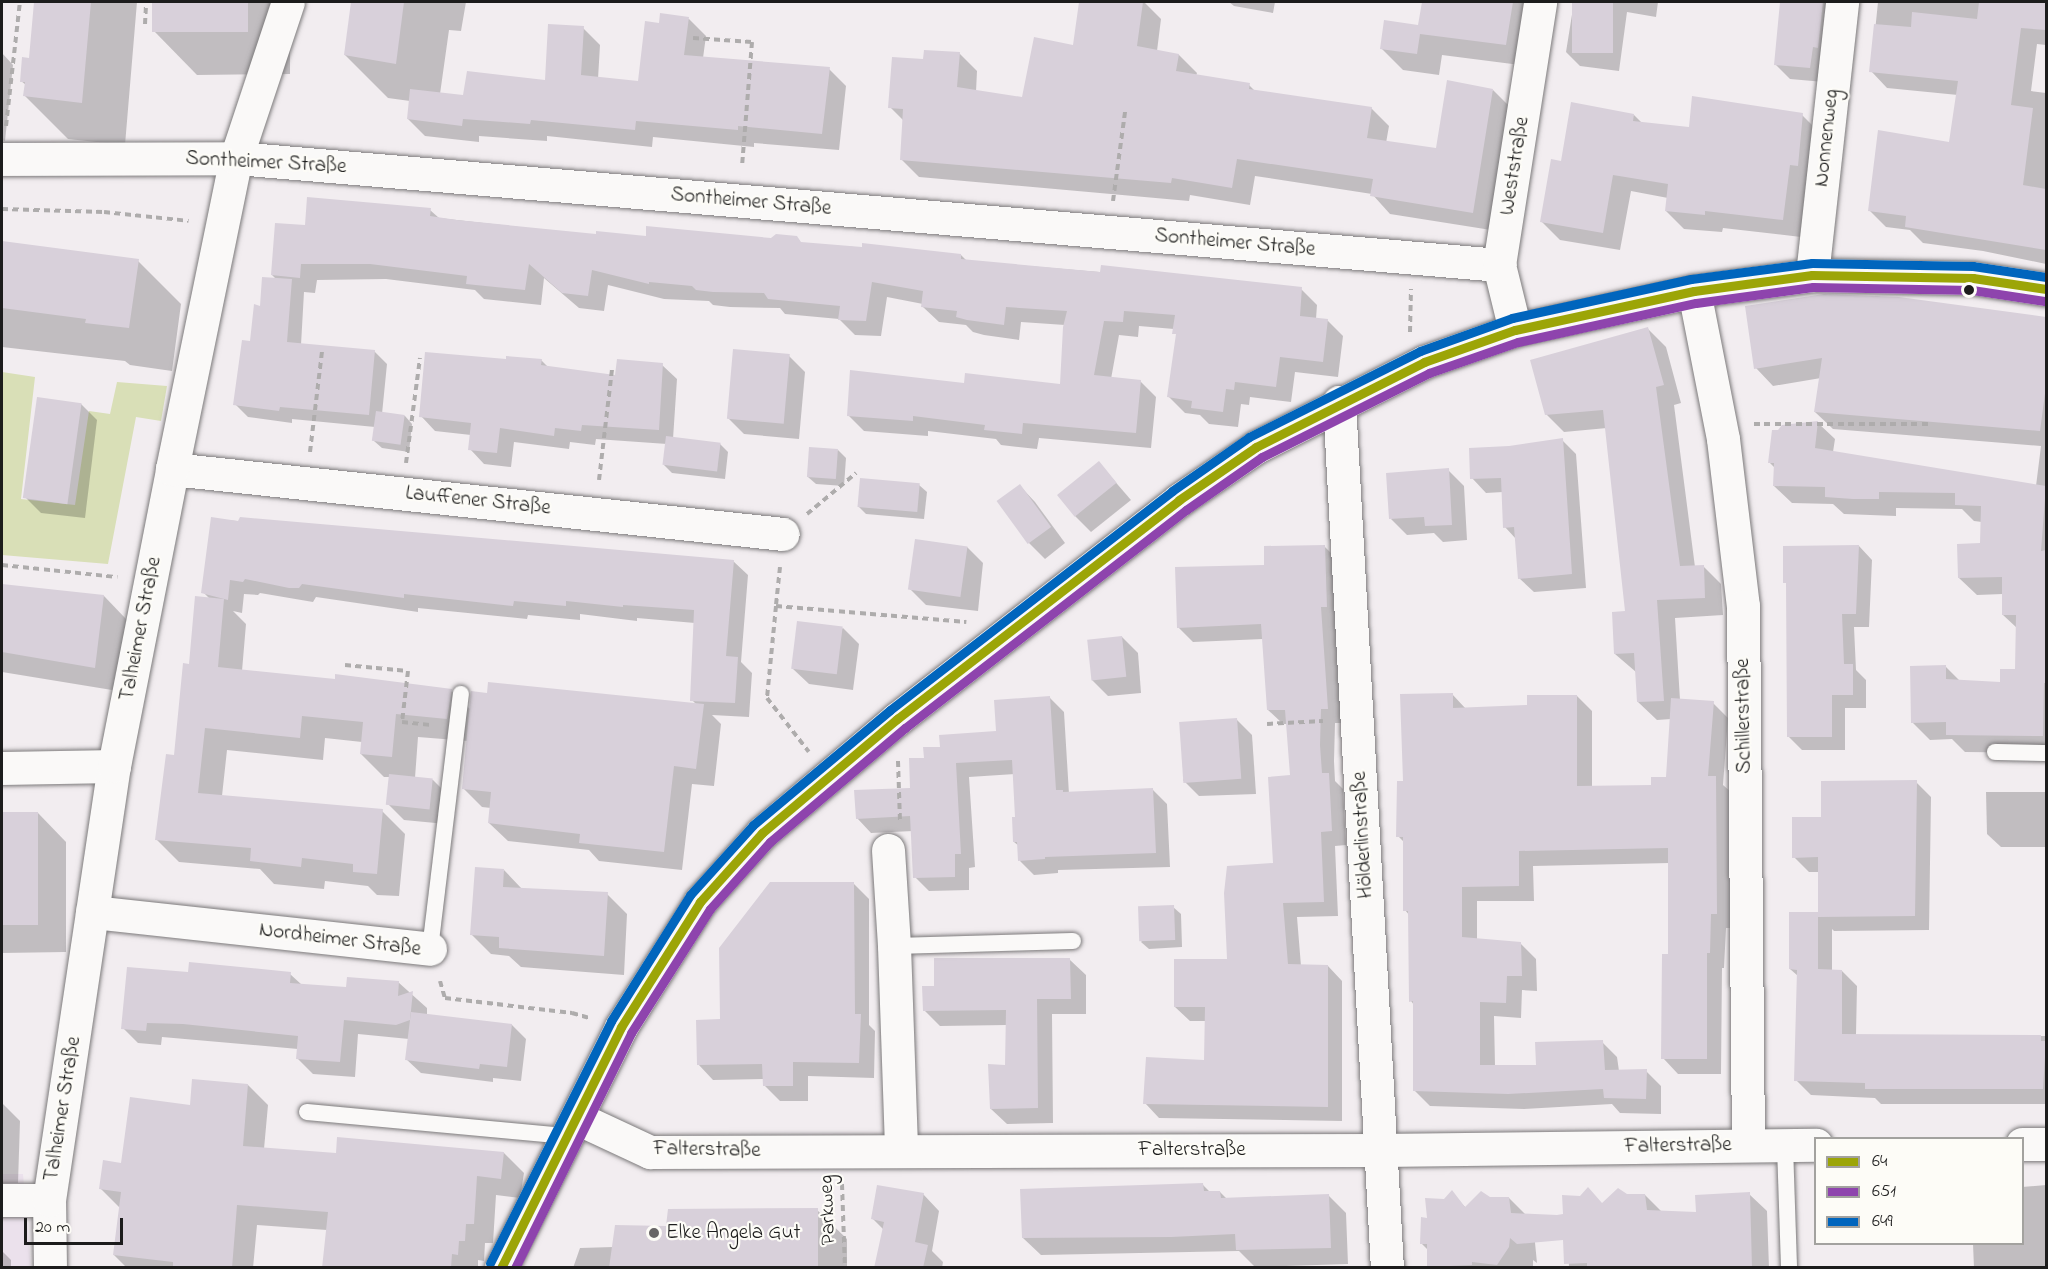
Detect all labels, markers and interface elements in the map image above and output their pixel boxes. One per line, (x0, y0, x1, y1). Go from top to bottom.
street label: Nonnenweg (1809, 88, 1845, 188)
street label: Weststraße (1495, 115, 1535, 217)
street label: Sontheimer Straße (185, 146, 347, 180)
street label: Sontheimer Straße (670, 182, 832, 222)
street label: Sontheimer Straße (1154, 223, 1316, 263)
unlabelled marker (1963, 284, 1975, 296)
street label: Lauffener Straße (404, 481, 552, 521)
street label: Talheimer Straße (115, 555, 167, 703)
street label: Schillerstraße (1730, 658, 1758, 774)
street label: Hölderlinstraße (1347, 771, 1379, 899)
street label: Nordheimer Straße (258, 918, 422, 962)
street label: Talheimer Straße (39, 1035, 87, 1183)
street label: Falterstraße (1624, 1132, 1732, 1160)
street label: Falterstraße (653, 1136, 761, 1164)
street label: Falterstraße (1138, 1137, 1246, 1163)
legend (1814, 1137, 2024, 1245)
text: 64 (1872, 1149, 1887, 1175)
street label: Parkweg (814, 1174, 842, 1246)
text: 651 (1872, 1179, 1896, 1205)
scale bar (27, 1206, 126, 1244)
text: 649 (1872, 1209, 1893, 1235)
text: 20 m (35, 1215, 70, 1241)
place label: Elke Angela Gut (666, 1220, 801, 1246)
marker: Elke Angela Gut (647, 1226, 661, 1240)

